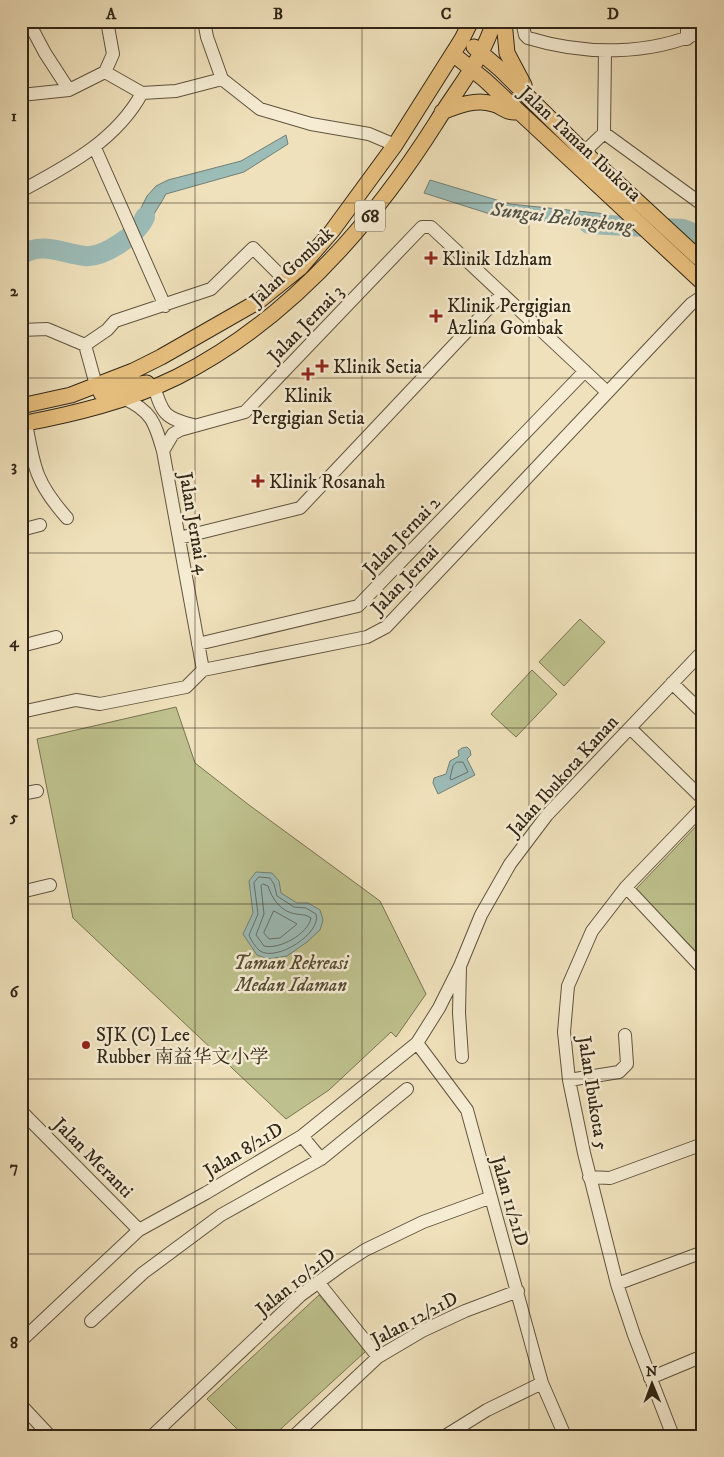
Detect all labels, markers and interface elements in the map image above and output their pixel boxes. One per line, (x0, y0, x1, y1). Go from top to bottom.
text: A (105, 4, 117, 24)
text: B (273, 4, 283, 24)
text: C (441, 4, 451, 24)
text: D (607, 4, 619, 24)
street label: Jalan Taman Ibukota (513, 80, 646, 207)
text: 1 (11, 106, 17, 126)
water label: Sungai Belongkong (488, 197, 636, 240)
road number: 68 (355, 200, 385, 232)
street label: Jalan Gombak (244, 222, 339, 313)
place label: Klinik Idzham (442, 248, 552, 271)
marker: Klinik Idzham (424, 251, 438, 265)
street label: Jalan Jernai 3 (262, 280, 349, 369)
text: 2 (10, 281, 19, 301)
place label: Klinik Pergigian Azlina Gombak (447, 295, 571, 340)
marker: Klinik Pergigian Azlina Gombak (429, 309, 443, 323)
place label: Klinik Setia (333, 356, 422, 379)
marker: Klinik Setia (315, 359, 329, 373)
marker: Klinik Pergigian Setia (301, 367, 315, 381)
place label: Klinik Pergigian Setia (252, 385, 364, 430)
text: 3 (11, 456, 17, 476)
street label: Jalan Jernai 4 (173, 469, 214, 577)
place label: Klinik Rosanah (269, 471, 385, 494)
marker: Klinik Rosanah (251, 474, 265, 488)
street label: Jalan Jernai 2 (358, 491, 444, 579)
street label: Jalan Jernai (365, 539, 443, 619)
text: 4 (8, 632, 19, 652)
street label: Jalan Ibukota Kanan (501, 711, 624, 843)
text: 5 (9, 807, 18, 827)
park label: Taman Rekreasi Medan Idaman (233, 952, 350, 997)
text: 6 (10, 982, 20, 1002)
place label: SJK (C) Lee Rubber 南益华文小学 (96, 1024, 269, 1069)
street label: Jalan Ibukota 5 (572, 1033, 613, 1152)
marker: SJK (C) Lee Rubber 南益华文小学 (80, 1039, 92, 1051)
street label: Jalan Meranti (47, 1112, 138, 1203)
street label: Jalan 8/21D (198, 1118, 287, 1184)
street label: Jalan 11/21D (485, 1152, 533, 1249)
text: 7 (10, 1157, 18, 1177)
street label: Jalan 10/21D (250, 1243, 340, 1323)
street label: Jalan 12/21D (366, 1287, 462, 1353)
text: 8 (10, 1333, 18, 1353)
north arrow (626, 1360, 676, 1410)
text: N (646, 1363, 658, 1381)

